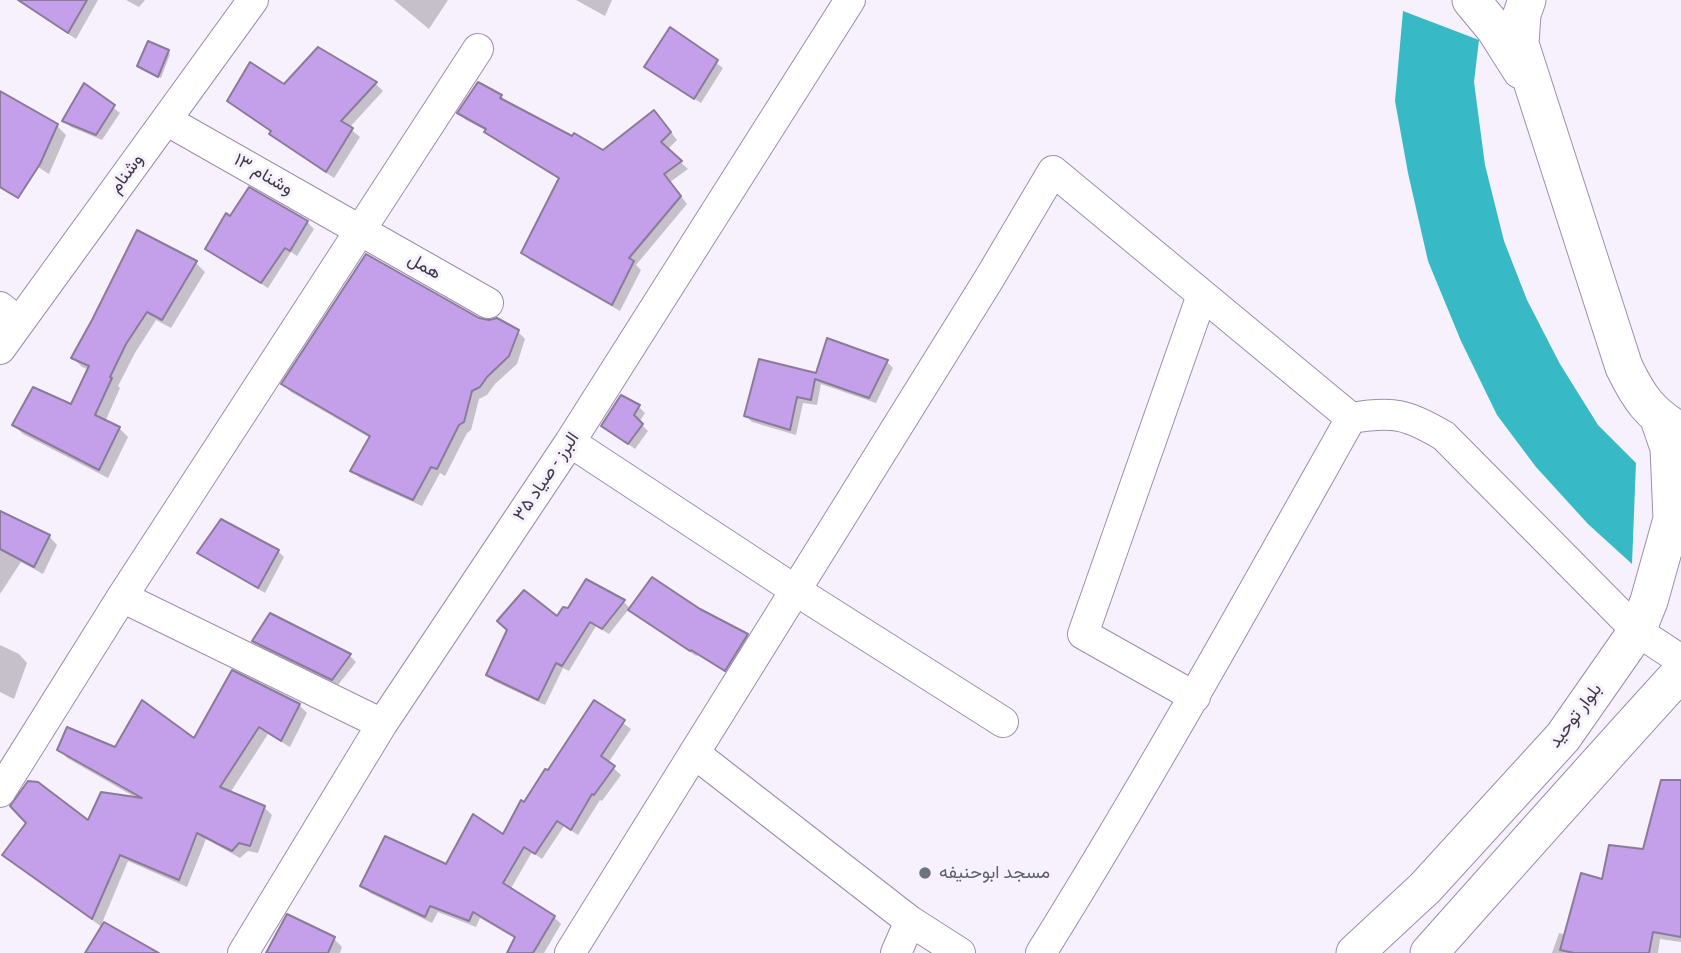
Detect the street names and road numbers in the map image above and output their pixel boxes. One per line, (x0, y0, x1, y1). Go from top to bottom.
street label: وشنام ۱۳ (230, 149, 296, 201)
street label: وشنام (105, 150, 149, 198)
street label: همل (403, 249, 445, 285)
street label: البرز - صیاد ۳۵ (509, 428, 585, 526)
street label: بلوار توحید (1545, 679, 1607, 753)

